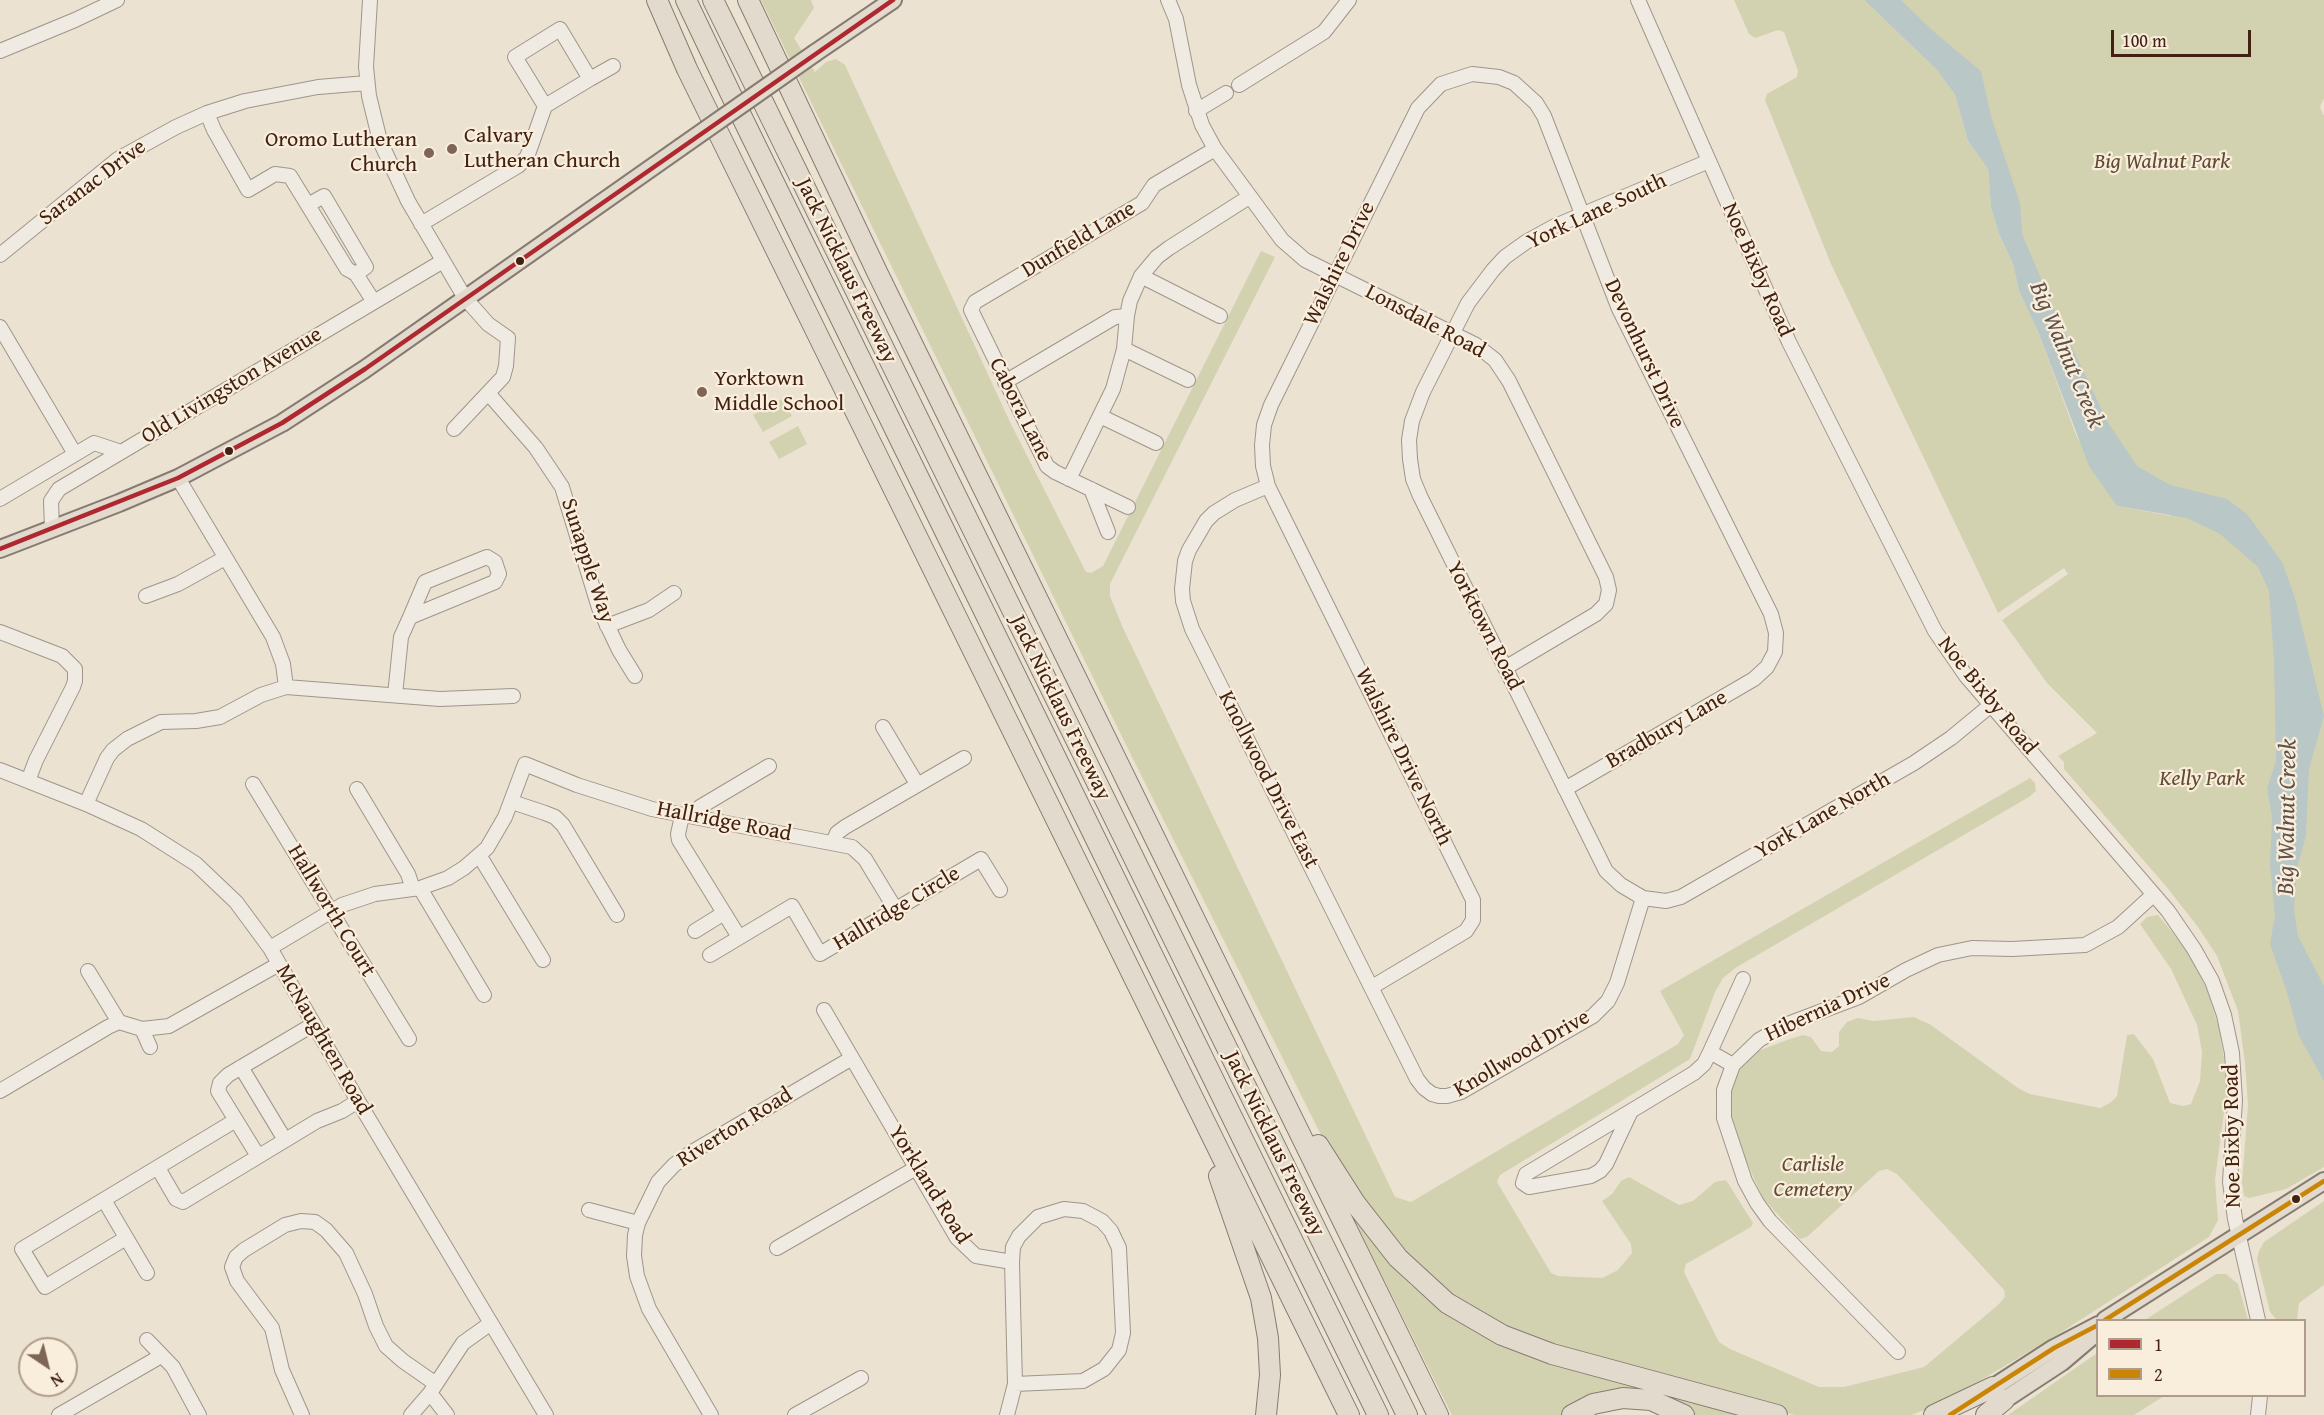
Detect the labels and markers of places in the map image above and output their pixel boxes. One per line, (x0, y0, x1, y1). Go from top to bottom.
place label: Calvary Lutheran Church (464, 123, 620, 174)
place label: Oromo Lutheran Church (265, 127, 417, 178)
marker: Calvary Lutheran Church (445, 142, 459, 156)
marker: Oromo Lutheran Church (422, 146, 436, 160)
unlabelled marker (514, 255, 526, 267)
place label: Yorktown Middle School (714, 366, 844, 418)
marker: Yorktown Middle School (695, 385, 709, 399)
unlabelled marker (223, 445, 235, 457)
unlabelled marker (2290, 1193, 2302, 1205)

